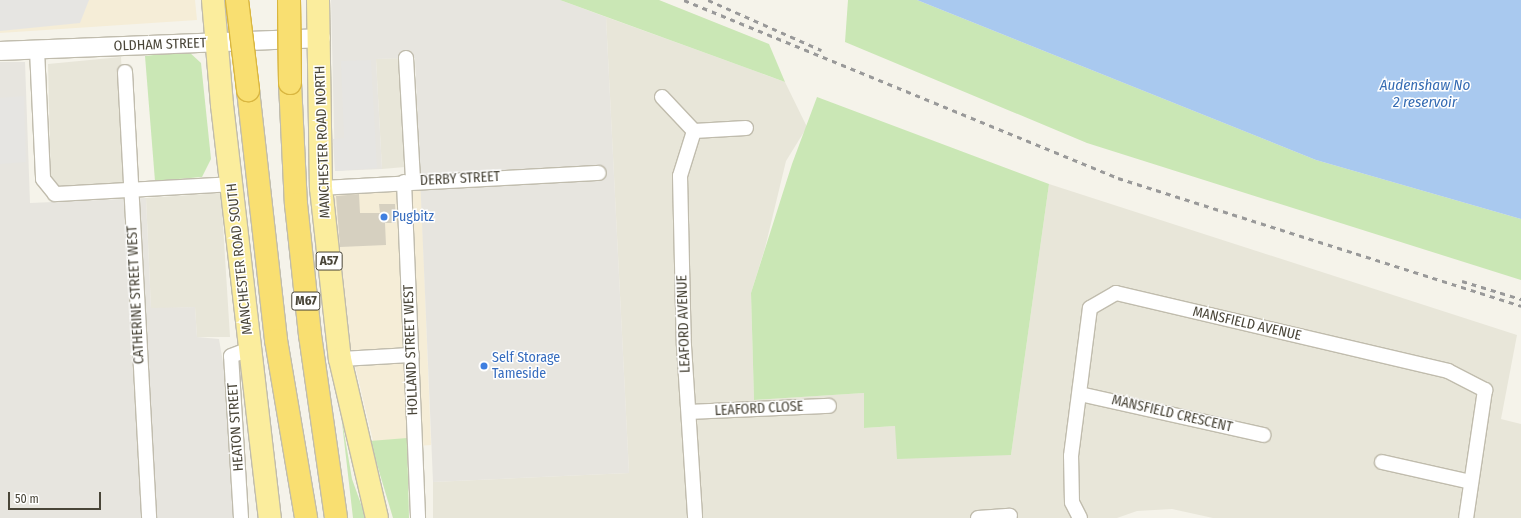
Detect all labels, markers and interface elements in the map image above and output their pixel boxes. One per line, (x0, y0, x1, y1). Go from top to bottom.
street label: OLDHAM STREET (113, 35, 207, 55)
street label: MANCHESTER ROAD NORTH (312, 65, 334, 219)
water label: Audenshaw No 2 reservoir (1380, 76, 1470, 111)
street label: DERBY STREET (419, 169, 501, 189)
street label: MANCHESTER ROAD SOUTH (224, 182, 256, 336)
place label: Pugbitz (392, 209, 434, 225)
marker: Pugbitz (379, 212, 389, 222)
street label: CATHERINE STREET WEST (124, 225, 148, 365)
road number: A57 (315, 250, 343, 272)
street label: LEAFORD AVENUE (674, 275, 694, 373)
street label: HOLLAND STREET WEST (400, 284, 422, 416)
road number: M67 (291, 290, 321, 312)
street label: MANSFIELD AVENUE (1191, 303, 1303, 345)
place label: Self Storage Tameside (492, 350, 560, 382)
marker: Self Storage Tameside (479, 361, 489, 371)
street label: HEATON STREET (225, 382, 247, 472)
street label: MANSFIELD CRESCENT (1110, 392, 1234, 436)
street label: LEAFORD CLOSE (714, 398, 804, 420)
scale bar (10, 484, 103, 510)
text: 50 m (15, 492, 39, 506)

